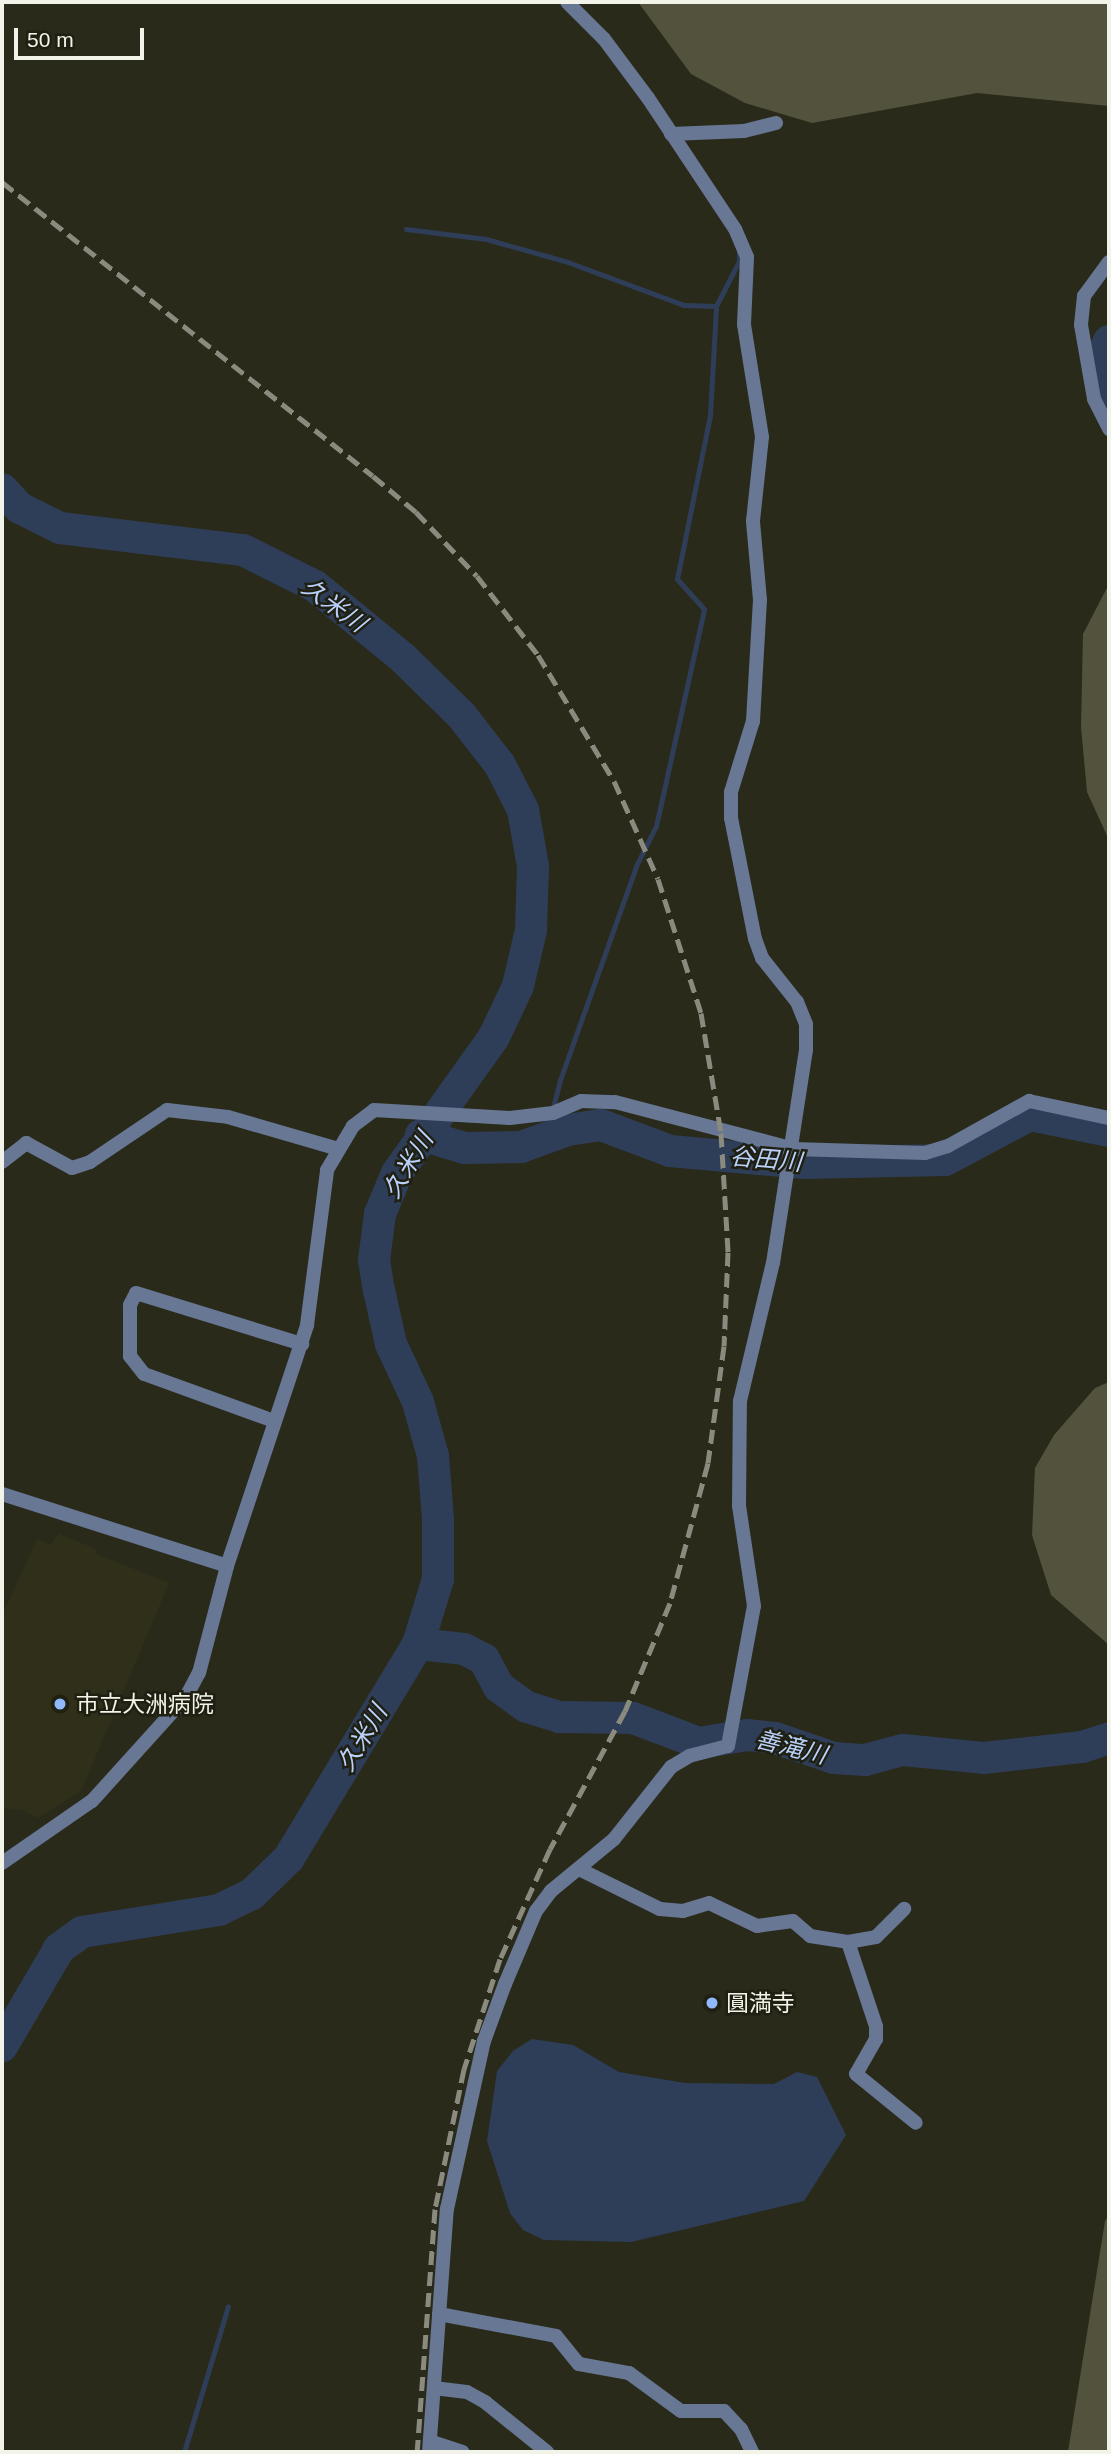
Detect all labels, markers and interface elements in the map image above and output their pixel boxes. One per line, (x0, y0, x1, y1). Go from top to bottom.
scale bar (18, 14, 147, 58)
text: 50 m (27, 28, 74, 51)
water label: 久米川 (296, 572, 372, 638)
water label: 久米川 (377, 1127, 439, 1203)
water label: 谷田川 (729, 1142, 803, 1176)
place label: 市立大洲病院 (76, 1690, 214, 1718)
marker: 市立大洲病院 (50, 1694, 70, 1714)
water label: 久米川 (331, 1700, 393, 1776)
water label: 善滝川 (753, 1724, 829, 1770)
place label: 圓満寺 (726, 1989, 795, 2017)
marker: 圓満寺 (704, 1995, 720, 2011)

